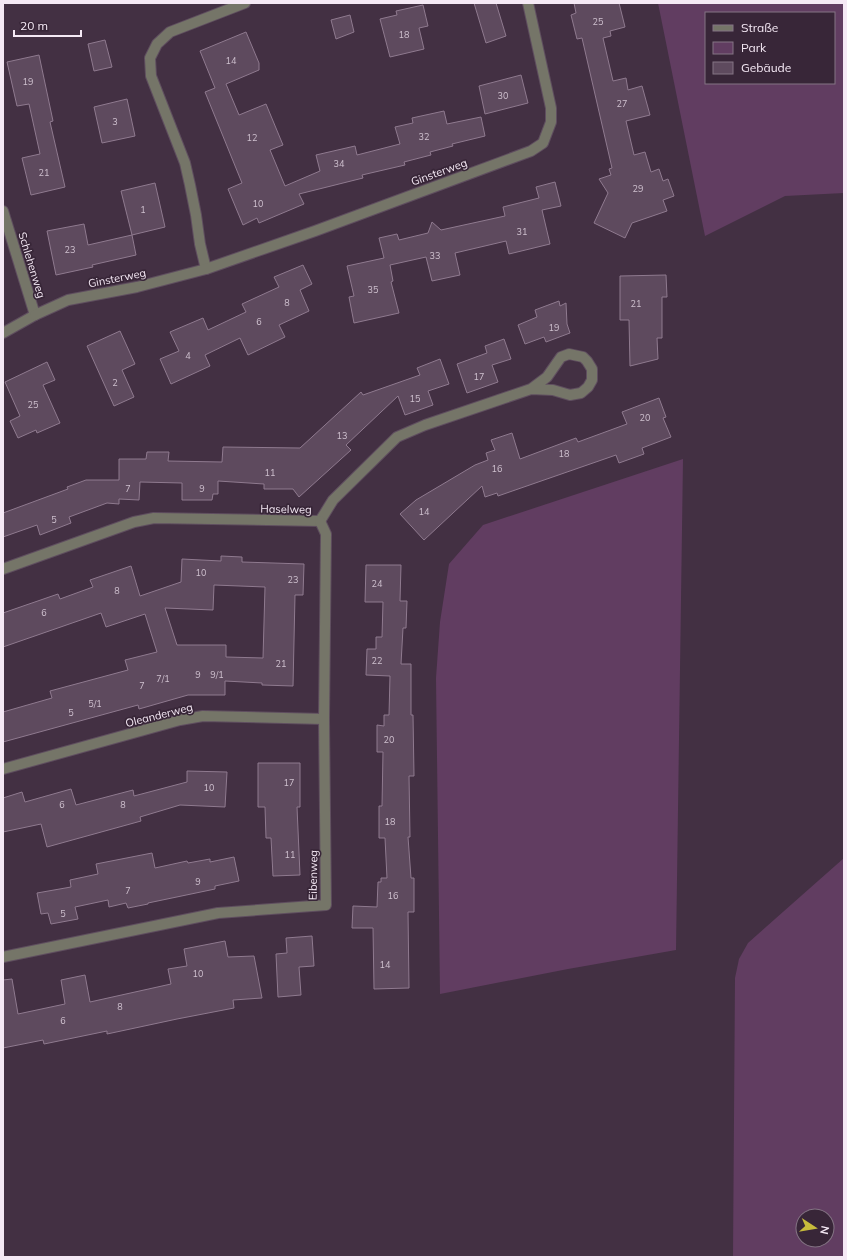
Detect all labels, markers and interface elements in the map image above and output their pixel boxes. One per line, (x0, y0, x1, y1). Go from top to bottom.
scale bar (14, 12, 81, 38)
legend (705, 12, 835, 84)
house number: 25 (593, 16, 604, 27)
text: 20 m (20, 18, 48, 33)
text: Straße (741, 20, 778, 35)
house number: 18 (399, 29, 409, 40)
text: Park (741, 40, 767, 55)
house number: 14 (226, 55, 237, 66)
text: Gebäude (741, 60, 791, 75)
house number: 19 (23, 76, 33, 87)
house number: 30 (498, 90, 508, 101)
house number: 27 (617, 98, 627, 109)
house number: 3 (112, 116, 118, 127)
house number: 32 (419, 131, 429, 142)
house number: 12 (247, 132, 257, 143)
street label: Ginsterweg (409, 155, 469, 189)
house number: 34 (334, 158, 345, 169)
house number: 21 (39, 167, 49, 178)
house number: 29 (633, 183, 643, 194)
house number: 10 (253, 198, 263, 209)
house number: 1 (140, 204, 146, 215)
house number: 31 (517, 226, 527, 237)
street label: Schlehenweg (15, 230, 49, 300)
house number: 23 (65, 244, 75, 255)
house number: 33 (430, 250, 440, 261)
street label: Ginsterweg (87, 266, 147, 290)
house number: 35 (368, 284, 379, 295)
house number: 8 (284, 297, 290, 308)
house number: 21 (631, 298, 641, 309)
house number: 6 (256, 316, 262, 327)
house number: 19 (549, 322, 559, 333)
house number: 4 (185, 350, 191, 361)
house number: 17 (474, 371, 484, 382)
house number: 2 (112, 377, 118, 388)
house number: 15 (410, 393, 421, 404)
house number: 25 (28, 399, 39, 410)
house number: 20 (640, 412, 650, 423)
house number: 13 (337, 430, 347, 441)
house number: 18 (559, 448, 569, 459)
house number: 16 (492, 463, 502, 474)
house number: 11 (265, 467, 275, 478)
house number: 7 (125, 483, 131, 494)
house number: 9 (199, 483, 205, 494)
street label: Haselweg (260, 502, 312, 516)
house number: 14 (419, 506, 430, 517)
house number: 5 (51, 514, 57, 525)
house number: 10 (196, 567, 206, 578)
house number: 23 (288, 574, 298, 585)
house number: 24 (372, 578, 383, 589)
house number: 8 (114, 585, 120, 596)
house number: 6 (41, 607, 47, 618)
house number: 22 (372, 655, 382, 666)
house number: 21 (276, 658, 286, 669)
house number: 9 (195, 669, 201, 680)
house number: 9/1 (210, 669, 224, 680)
house number: 7/1 (156, 673, 170, 684)
house number: 7 (139, 680, 145, 691)
house number: 5/1 (88, 698, 102, 709)
street label: Oleanderweg (124, 700, 194, 730)
house number: 5 (68, 707, 74, 718)
house number: 20 (384, 734, 394, 745)
house number: 17 (284, 777, 294, 788)
house number: 10 (204, 782, 214, 793)
house number: 6 (59, 799, 65, 810)
house number: 8 (120, 799, 126, 810)
house number: 18 (385, 816, 395, 827)
house number: 11 (285, 849, 295, 860)
street label: Eibenweg (306, 850, 320, 900)
house number: 9 (195, 876, 201, 887)
house number: 7 (125, 885, 131, 896)
house number: 16 (388, 890, 398, 901)
house number: 5 (60, 908, 66, 919)
house number: 14 (380, 959, 391, 970)
house number: 10 (193, 968, 203, 979)
house number: 8 (117, 1001, 123, 1012)
house number: 6 (60, 1015, 66, 1026)
north arrow (795, 1208, 835, 1248)
text: N (817, 1225, 832, 1236)

